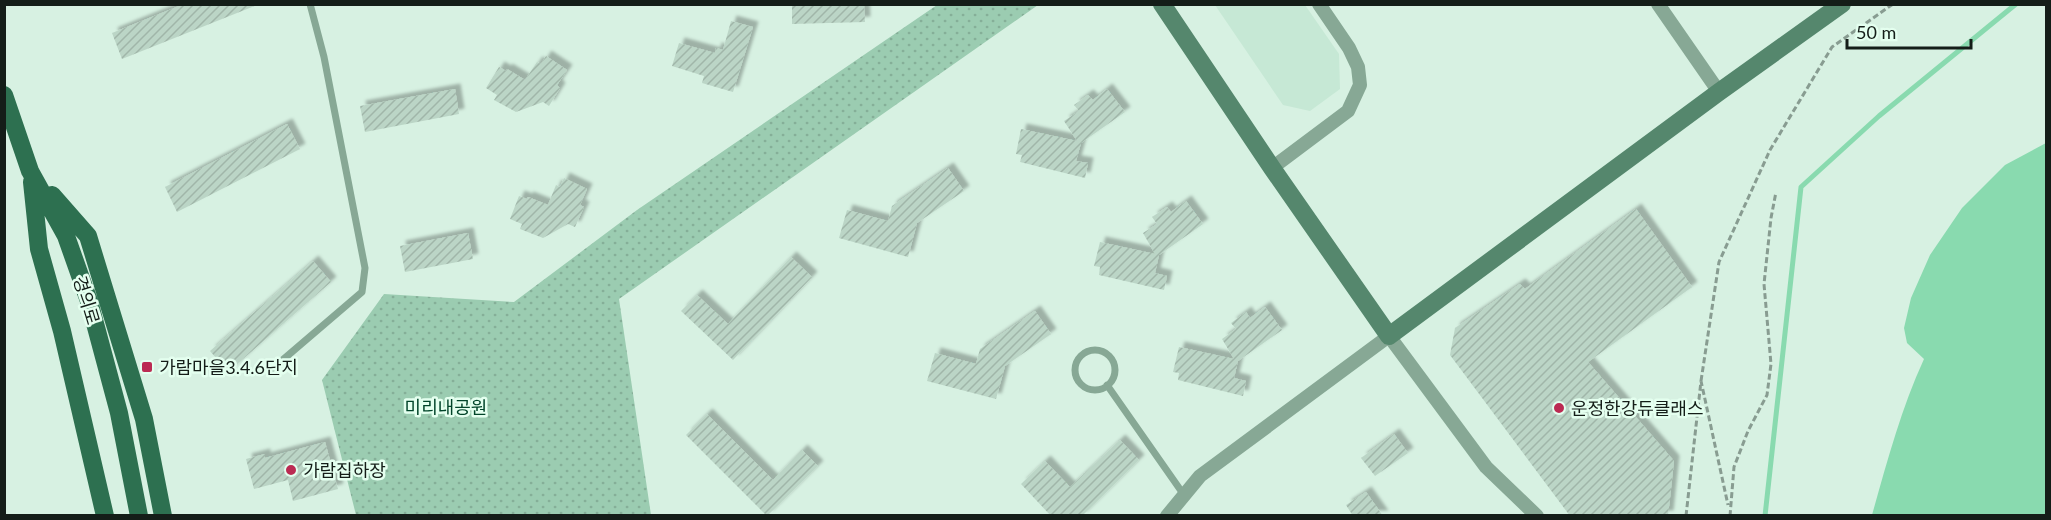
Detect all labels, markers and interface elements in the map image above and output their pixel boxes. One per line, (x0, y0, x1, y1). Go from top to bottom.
scale bar (1847, 12, 1972, 50)
text: 50 m (1856, 21, 1896, 43)
street label: 경의로 (69, 273, 105, 327)
place label: 가람마을3.4.6단지 (159, 356, 298, 378)
marker: 가람마을3.4.6단지 (140, 360, 154, 374)
park label: 미리내공원 (405, 396, 487, 418)
place label: 운정한강듀클래스 (1571, 397, 1703, 419)
marker: 운정한강듀클래스 (1552, 401, 1566, 415)
place label: 가람집하장 (303, 459, 386, 481)
marker: 가람집하장 (284, 463, 298, 477)

